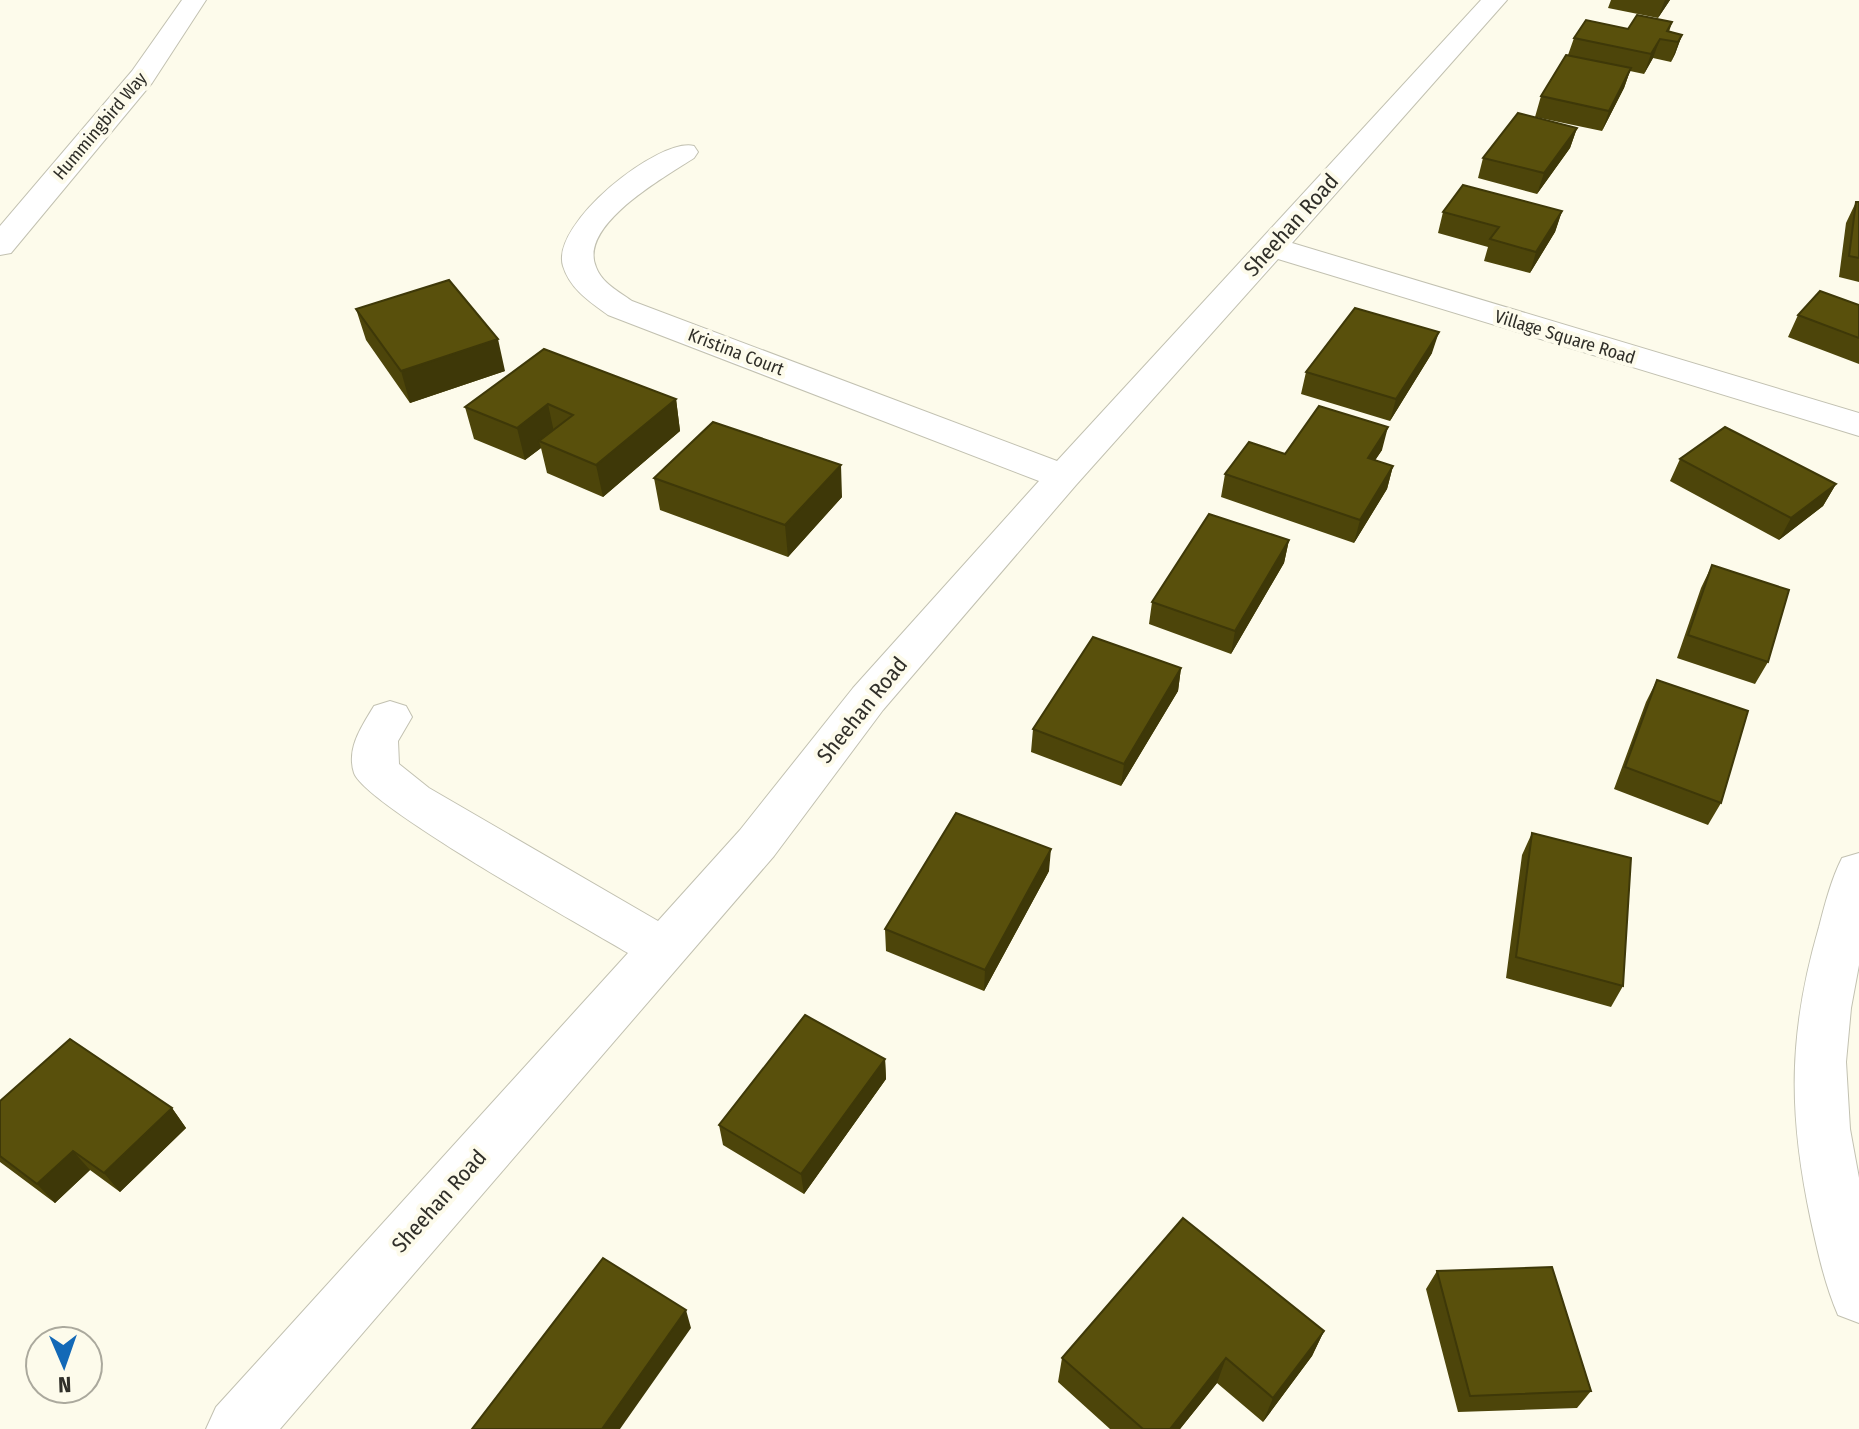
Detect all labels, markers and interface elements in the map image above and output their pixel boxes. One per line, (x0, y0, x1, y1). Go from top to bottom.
street label: Hummingbird Way (49, 68, 151, 184)
street label: Sheehan Road (1238, 168, 1344, 282)
street label: Village Square Road (1492, 305, 1638, 369)
street label: Kristina Court (685, 324, 787, 380)
street label: Sheehan Road (811, 651, 913, 769)
street label: Sheehan Road (386, 1144, 492, 1258)
north arrow (24, 1325, 104, 1405)
text: N (58, 1371, 72, 1398)

